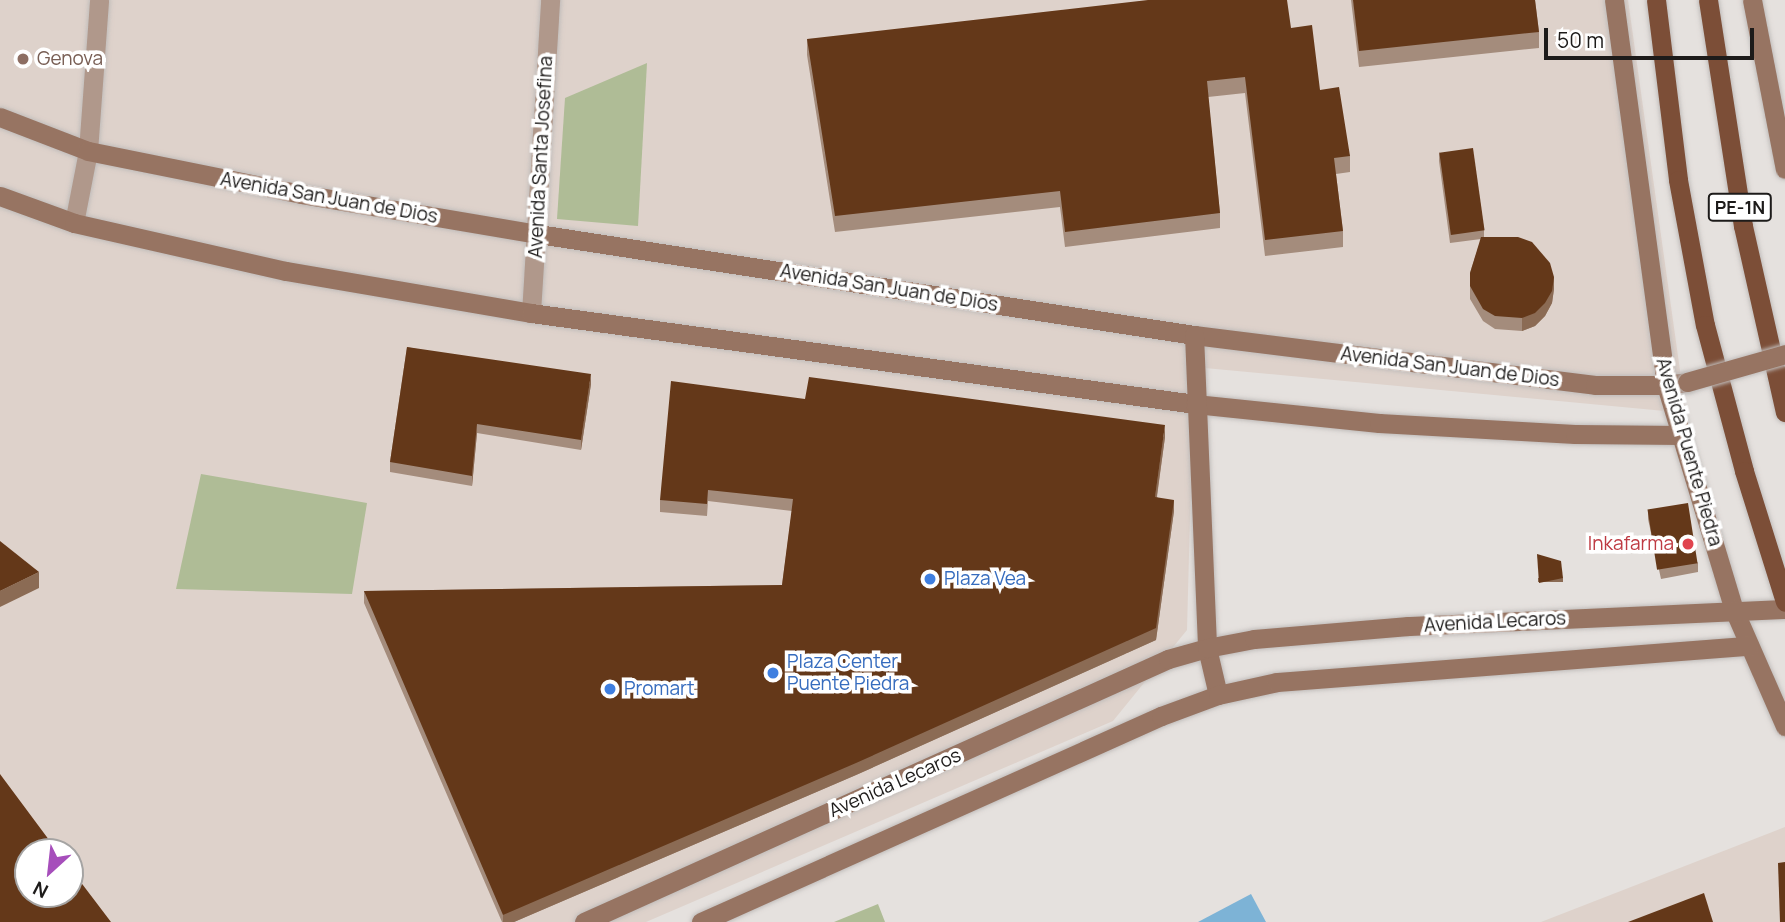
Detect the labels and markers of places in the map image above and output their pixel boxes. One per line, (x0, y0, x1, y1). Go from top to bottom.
place label: Genova (37, 48, 103, 70)
marker: Genova (15, 51, 31, 67)
place label: Inkafarma (1588, 533, 1674, 555)
marker: Inkafarma (1680, 536, 1696, 552)
place label: Plaza Vea (944, 568, 1026, 590)
marker: Plaza Vea (922, 571, 938, 587)
place label: Plaza Center Puente Piedra (787, 651, 909, 695)
marker: Plaza Center Puente Piedra (765, 665, 781, 681)
place label: Promart (624, 678, 694, 700)
marker: Promart (602, 681, 618, 697)

